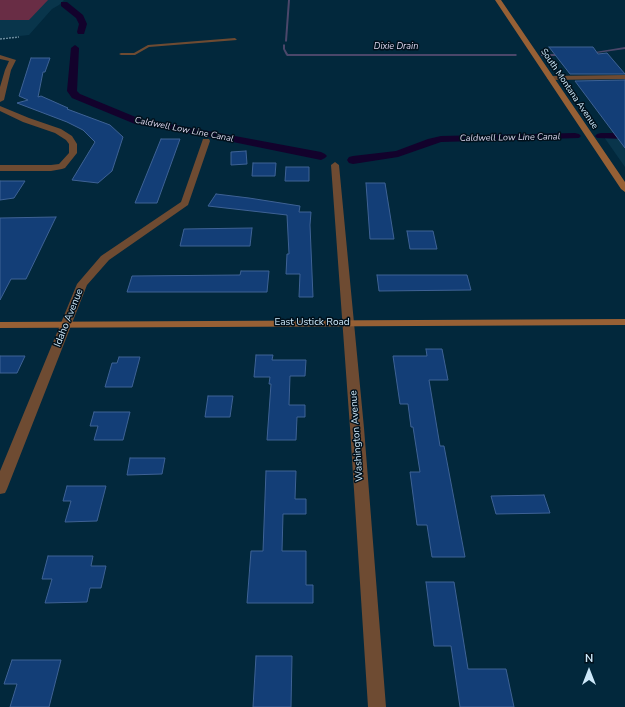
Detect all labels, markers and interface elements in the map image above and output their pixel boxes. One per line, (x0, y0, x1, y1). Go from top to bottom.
water label: Dixie Drain (374, 42, 418, 52)
street label: South Montana Avenue (538, 47, 600, 131)
water label: Caldwell Low Line Canal (134, 115, 234, 145)
water label: Caldwell Low Line Canal (460, 132, 560, 144)
street label: Idaho Avenue (52, 287, 86, 349)
street label: East Ustick Road (274, 317, 350, 329)
street label: Washington Avenue (348, 390, 366, 482)
north arrow (569, 651, 609, 691)
text: N (585, 651, 593, 666)

